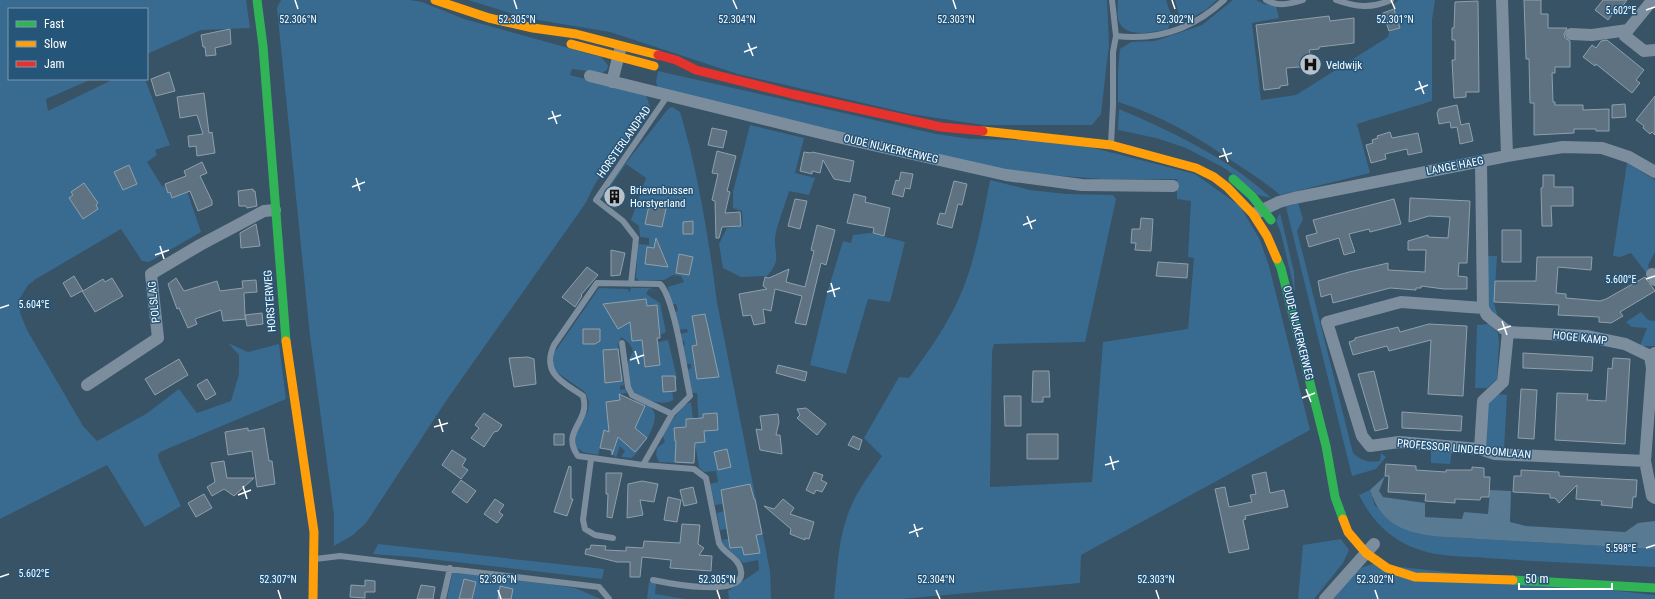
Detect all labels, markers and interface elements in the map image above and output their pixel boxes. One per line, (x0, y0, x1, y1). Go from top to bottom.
text: 5.602°E (1605, 5, 1637, 16)
legend (8, 8, 148, 80)
text: 52.306°N (279, 14, 317, 25)
text: 52.305°N (498, 14, 536, 25)
text: 52.304°N (718, 14, 756, 25)
text: 52.303°N (937, 14, 975, 25)
text: 52.302°N (1156, 14, 1194, 25)
text: 52.301°N (1376, 14, 1414, 25)
text: Fast (44, 17, 65, 31)
text: Slow (44, 37, 67, 51)
hospital icon: Veldwijk (1298, 52, 1324, 78)
text: Jam (44, 57, 65, 71)
place label: Veldwijk (1326, 59, 1362, 72)
street label: HORSTERLANDPAD (594, 104, 654, 180)
street label: OUDE NIJKERKERWEG (842, 132, 940, 166)
street label: LANGE HAEG (1425, 154, 1485, 178)
building icon: Brievenbussen Horstyerland (601, 183, 627, 209)
place label: Brievenbussen Horstyerland (630, 184, 693, 210)
street label: HORSTERWEG (261, 269, 279, 333)
text: 5.600°E (1605, 274, 1637, 285)
street label: POLSLAG (145, 281, 163, 323)
street label: OUDE NIJKERKERWEG (1280, 284, 1316, 382)
text: 5.604°E (18, 299, 50, 310)
street label: HOGE KAMP (1552, 329, 1608, 347)
street label: PROFESSOR LINDEBOOMLAAN (1396, 437, 1532, 461)
text: 5.598°E (1605, 543, 1637, 554)
scale bar (1519, 565, 1612, 591)
text: 5.602°E (18, 568, 50, 579)
text: 50 m (1525, 572, 1549, 586)
text: 52.307°N (259, 574, 297, 585)
text: 52.306°N (479, 574, 517, 585)
text: 52.305°N (698, 574, 736, 585)
text: 52.304°N (917, 574, 955, 585)
text: 52.303°N (1137, 574, 1175, 585)
text: 52.302°N (1356, 574, 1394, 585)

